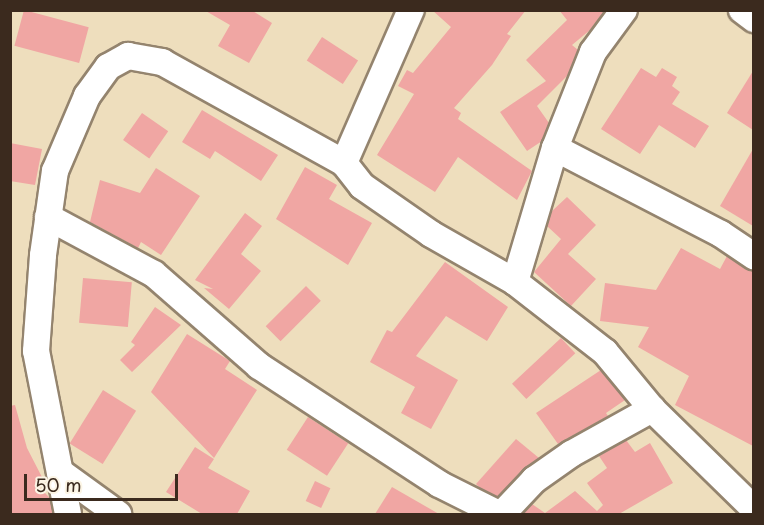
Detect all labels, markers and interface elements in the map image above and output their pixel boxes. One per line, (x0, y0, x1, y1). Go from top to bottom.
scale bar (27, 462, 182, 500)
text: 50 m (35, 471, 82, 498)

